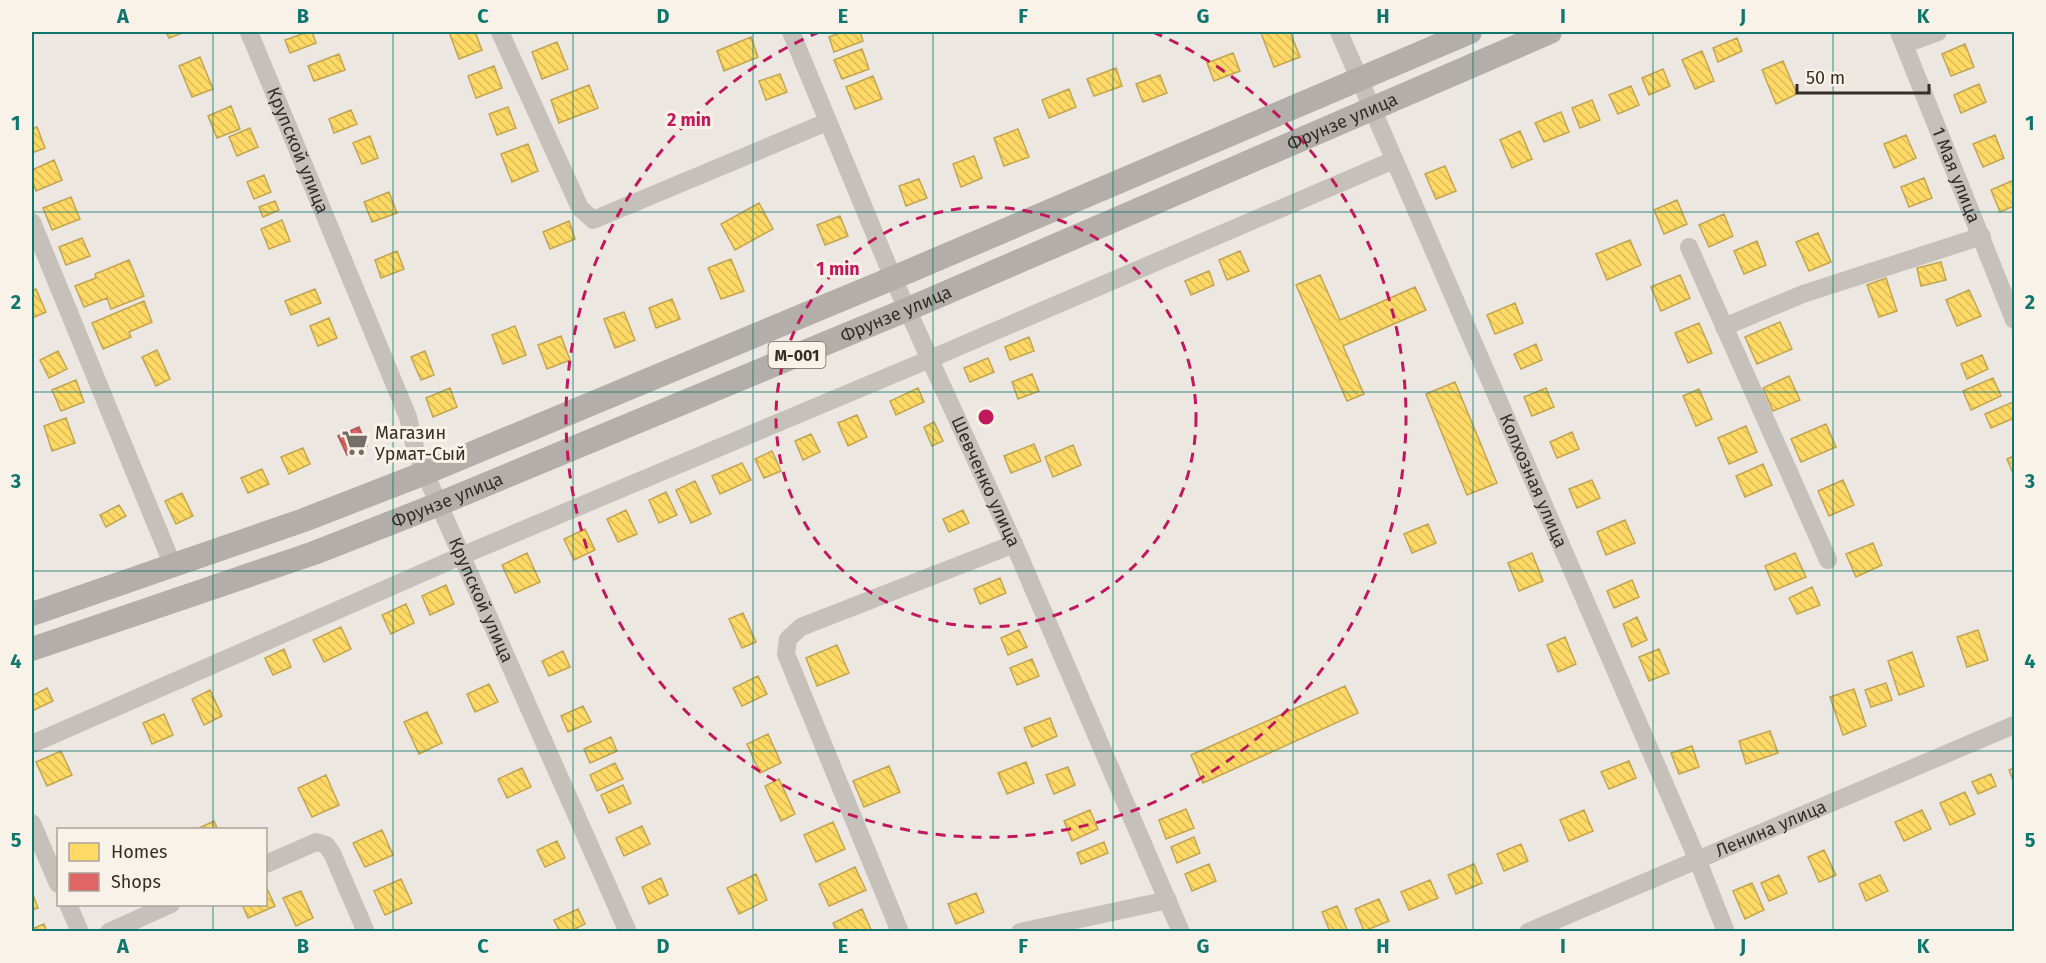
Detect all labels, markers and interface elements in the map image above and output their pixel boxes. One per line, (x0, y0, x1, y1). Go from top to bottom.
text: A (116, 4, 130, 28)
text: B (297, 4, 309, 28)
text: C (477, 4, 489, 28)
text: D (656, 4, 670, 28)
text: E (838, 4, 848, 28)
text: F (1018, 4, 1028, 28)
text: G (1197, 4, 1209, 28)
text: H (1376, 4, 1390, 28)
text: I (1560, 4, 1566, 28)
text: J (1739, 4, 1746, 28)
text: K (1917, 4, 1930, 28)
scale bar (1797, 57, 1929, 95)
text: 50 m (1806, 67, 1845, 89)
street label: Крупской улица (262, 84, 334, 217)
street label: Фрунзе улица (1283, 88, 1401, 155)
text: 2 min (667, 109, 711, 131)
text: 1 (11, 111, 21, 135)
text: 1 (2025, 111, 2035, 135)
street label: 1 Мая улица (1927, 124, 1985, 226)
text: 1 min (816, 258, 860, 280)
street label: Фрунзе улица (837, 281, 955, 347)
text: 2 (11, 290, 21, 314)
text: 2 (2025, 290, 2035, 314)
road number: M-001 (768, 342, 826, 368)
centre of rings (976, 407, 996, 427)
street label: Колхозная улица (1495, 410, 1572, 551)
street label: Шевченко улица (946, 413, 1025, 551)
place label: Магазин Урмат-Сый (375, 422, 466, 465)
supermarket icon: Магазин Урмат-Сый (340, 428, 370, 458)
street label: Фрунзе улица (388, 468, 506, 533)
text: 3 (10, 469, 21, 493)
text: 3 (2024, 469, 2035, 493)
street label: Крупской улица (444, 534, 518, 666)
text: 4 (10, 649, 22, 673)
text: 4 (2024, 649, 2036, 673)
street label: Ленина улица (1712, 795, 1830, 862)
text: 5 (11, 828, 22, 852)
legend (57, 828, 267, 906)
text: 5 (2025, 828, 2036, 852)
text: Homes (111, 841, 167, 863)
text: Shops (111, 871, 161, 893)
text: A (116, 934, 130, 958)
text: B (297, 934, 309, 958)
text: C (477, 934, 489, 958)
text: D (656, 934, 670, 958)
text: E (838, 934, 848, 958)
text: F (1018, 934, 1028, 958)
text: G (1197, 934, 1209, 958)
text: H (1376, 934, 1390, 958)
text: I (1560, 934, 1566, 958)
text: J (1739, 934, 1746, 958)
text: K (1917, 934, 1930, 958)

